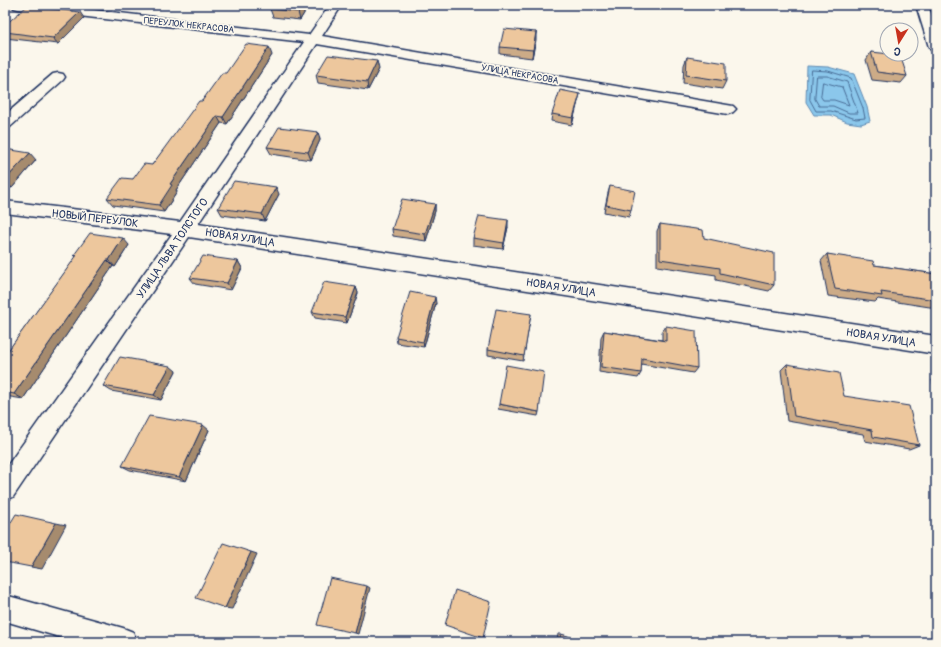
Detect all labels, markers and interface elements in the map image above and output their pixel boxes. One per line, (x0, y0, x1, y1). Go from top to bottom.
street label: ПЕРЕУЛОК НЕКРАСОВА (143, 15, 235, 36)
north arrow (879, 22, 919, 62)
text: С (892, 44, 902, 58)
street label: УЛИЦА НЕКРАСОВА (480, 62, 560, 87)
street label: УЛИЦА ЛЬВА ТОЛСТОГО (134, 196, 211, 301)
street label: НОВЫЙ ПЕРЕУЛОК (51, 207, 139, 230)
street label: НОВАЯ УЛИЦА (204, 226, 276, 249)
street label: НОВАЯ УЛИЦА (525, 276, 597, 299)
street label: НОВАЯ УЛИЦА (845, 326, 917, 349)

